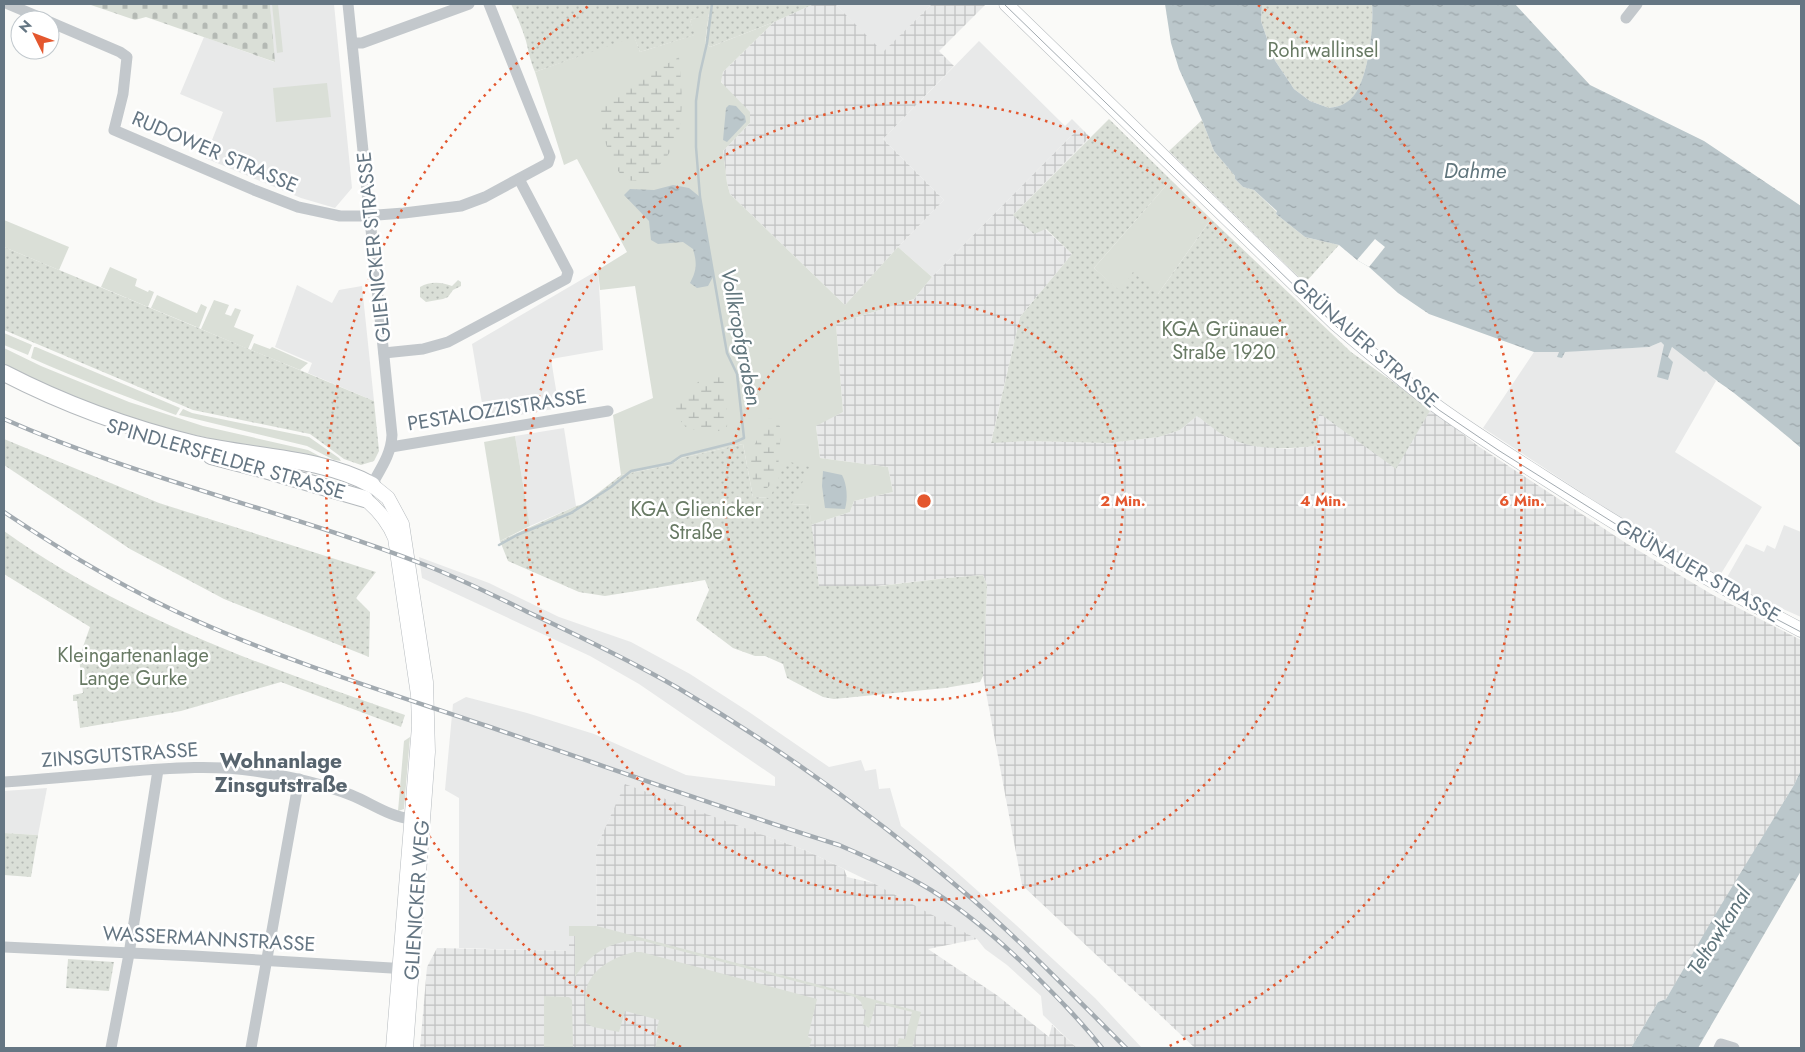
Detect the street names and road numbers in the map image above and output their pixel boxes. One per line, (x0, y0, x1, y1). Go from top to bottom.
street label: RUDOWER STRASSE (127, 104, 303, 200)
street label: GLIENICKER STRASSE (350, 150, 398, 344)
street label: GRÜNAUER STRASSE (1285, 271, 1445, 415)
street label: PESTALOZZISTRASSE (405, 381, 589, 439)
street label: SPINDLERSFELDER STRASSE (103, 411, 349, 507)
street label: GRÜNAUER STRASSE (1610, 512, 1786, 630)
street label: ZINSGUTSTRASSE (41, 735, 199, 775)
street label: GLIENICKER WEG (397, 819, 437, 981)
street label: WASSERMANNSTRASSE (102, 919, 316, 959)

